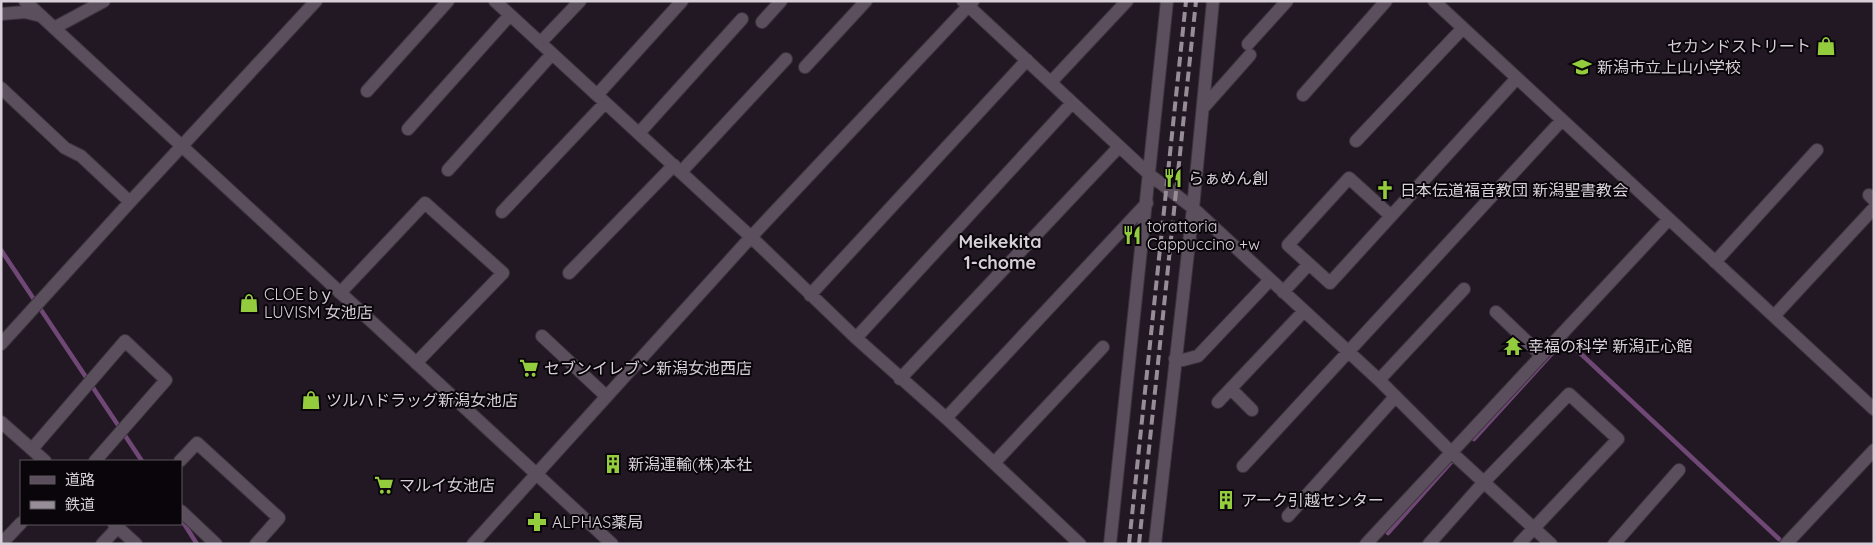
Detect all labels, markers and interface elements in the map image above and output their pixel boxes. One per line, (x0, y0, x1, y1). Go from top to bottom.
shop icon: セカンドストリート (1815, 35, 1837, 57)
place label: セカンドストリート (1667, 36, 1811, 56)
school or university icon: 新潟市立上山小学校 (1571, 56, 1593, 78)
place label: 新潟市立上山小学校 (1597, 57, 1741, 77)
restaurant icon: らぁめん創 (1162, 167, 1184, 189)
place label: らぁめん創 (1188, 168, 1268, 188)
church icon: 日本伝道福音教団 新潟聖書教会 (1374, 179, 1396, 201)
place label: 日本伝道福音教団 新潟聖書教会 (1400, 180, 1628, 200)
place label: torattoria Cappuccino +w (1147, 216, 1260, 254)
restaurant icon: torattoria Cappuccino +w (1121, 224, 1143, 246)
district label: Meikekita 1-chome (958, 230, 1042, 274)
place label: CLOE bｙ LUVISM 女池店 (264, 284, 373, 322)
shop icon: CLOE bｙ LUVISM 女池店 (238, 292, 260, 314)
temple icon: 幸福の科学 新潟正心館 (1502, 335, 1524, 357)
place label: 幸福の科学 新潟正心館 (1528, 336, 1692, 356)
supermarket icon: セブンイレブン新潟女池西店 (518, 357, 540, 379)
place label: セブンイレブン新潟女池西店 (544, 358, 752, 378)
shop icon: ツルハドラッグ新潟女池店 (300, 389, 322, 411)
place label: ツルハドラッグ新潟女池店 (326, 390, 518, 410)
building icon: 新潟運輸(株)本社 (602, 453, 624, 475)
place label: 新潟運輸(株)本社 (628, 454, 752, 474)
legend (20, 460, 182, 525)
text: 道路 (65, 470, 95, 489)
supermarket icon: マルイ女池店 (373, 474, 395, 496)
place label: マルイ女池店 (399, 475, 495, 495)
building icon: アーク引越センター (1215, 489, 1237, 511)
place label: アーク引越センター (1241, 490, 1384, 510)
text: 鉄道 (65, 495, 95, 514)
pharmacy icon: ALPHAS薬局 (526, 511, 548, 533)
place label: ALPHAS薬局 (552, 512, 643, 532)

